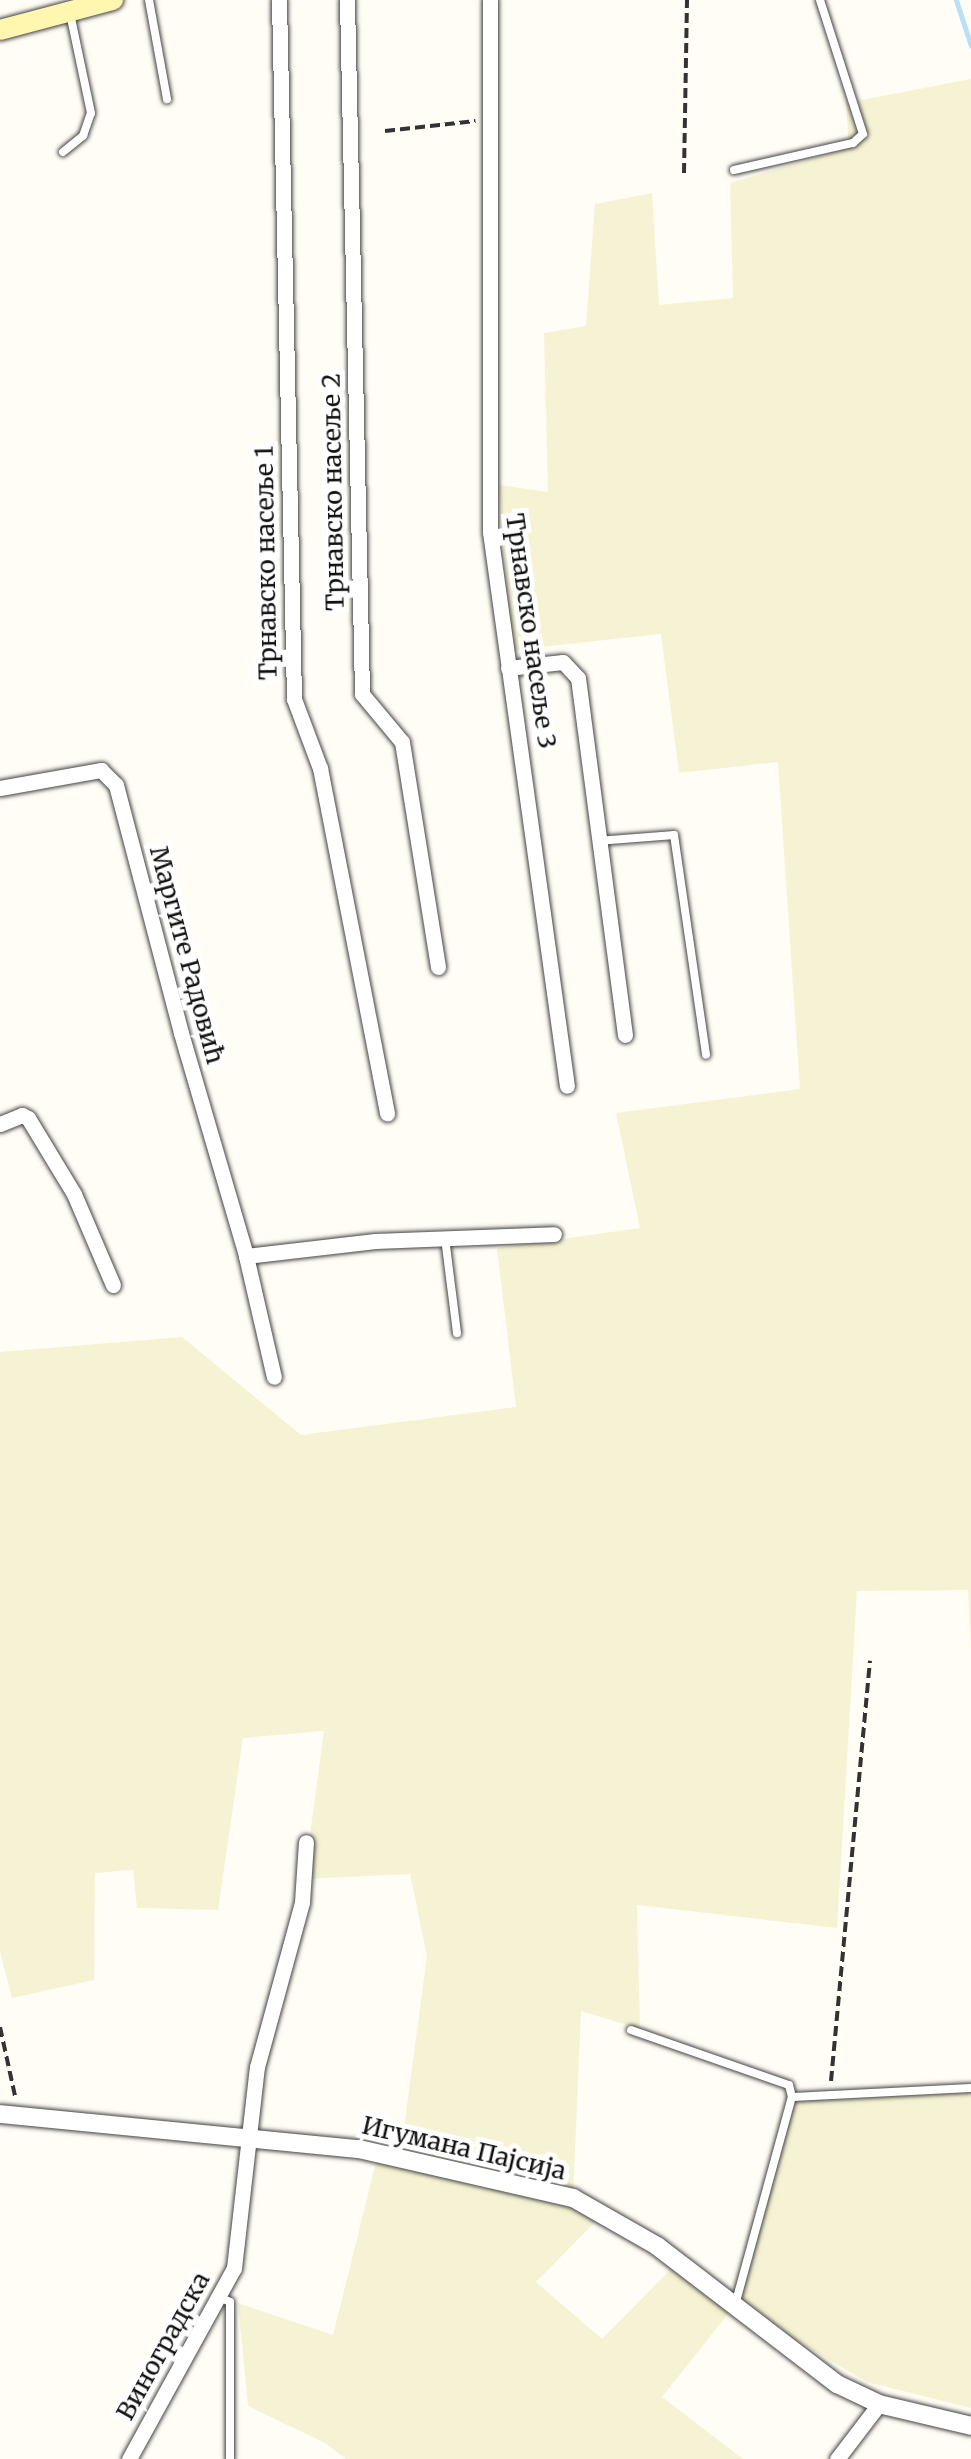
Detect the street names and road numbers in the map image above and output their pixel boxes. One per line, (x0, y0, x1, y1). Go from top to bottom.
street label: Трнавско насеље 2 (316, 373, 350, 611)
street label: Трнавско насеље 1 (249, 446, 283, 680)
street label: Трнавско насеље 3 (500, 511, 562, 751)
street label: Маргите Радовић (144, 843, 230, 1067)
street label: Игумана Пајсија (359, 2110, 569, 2186)
street label: Виноградска (110, 2267, 216, 2425)

